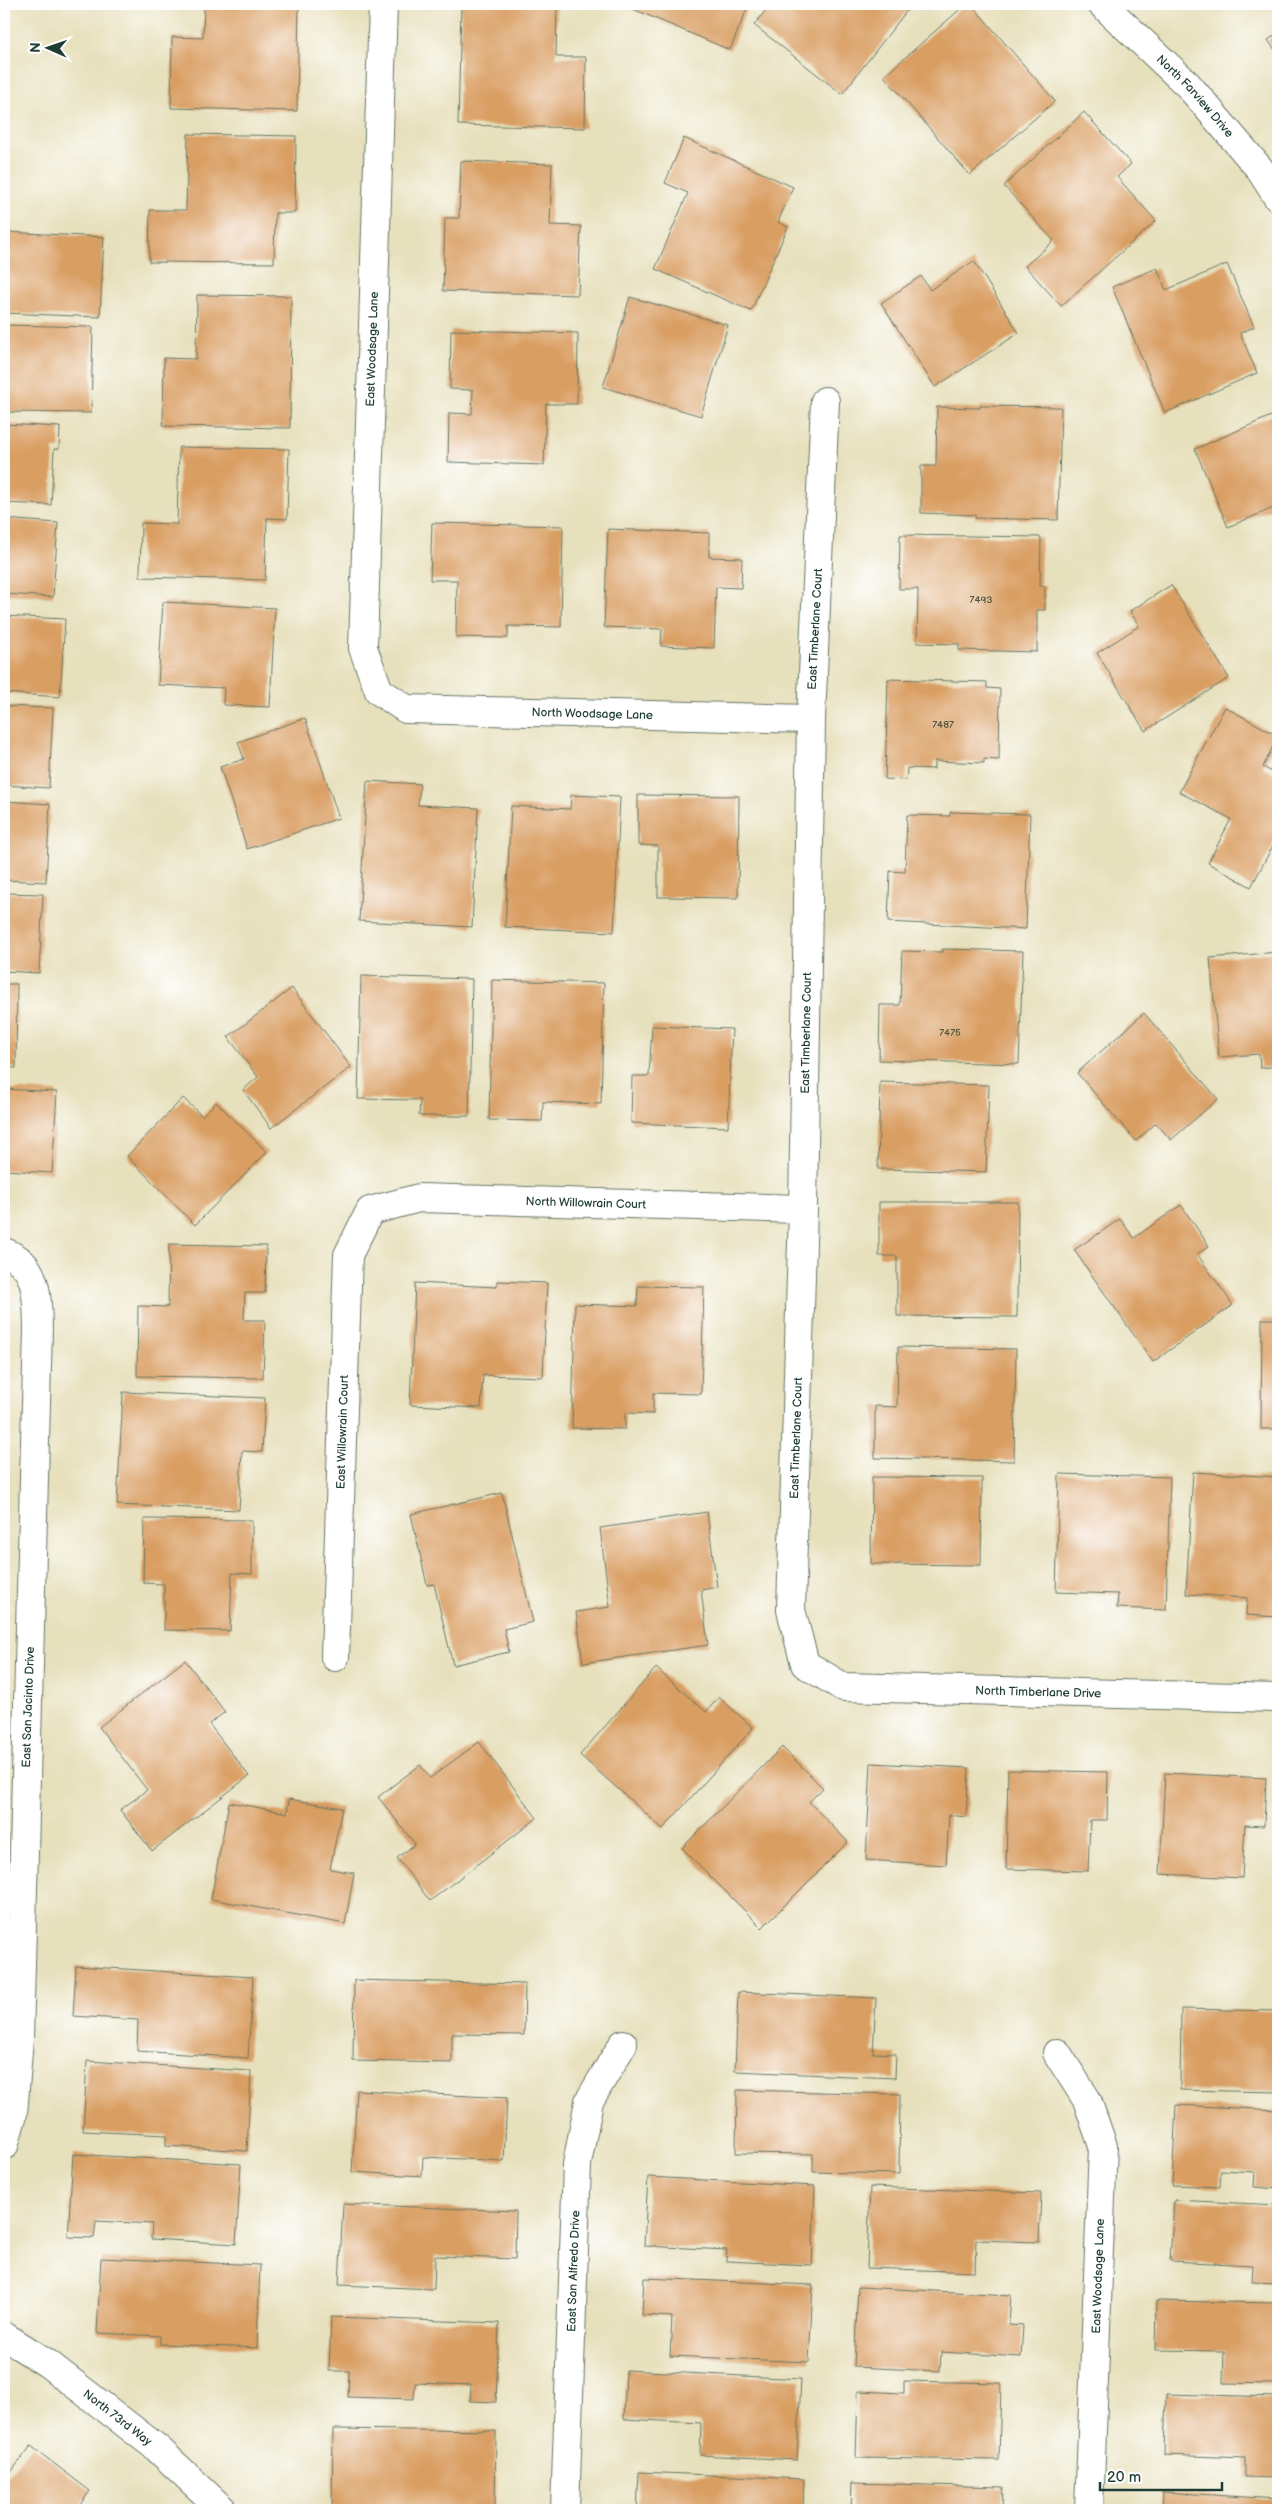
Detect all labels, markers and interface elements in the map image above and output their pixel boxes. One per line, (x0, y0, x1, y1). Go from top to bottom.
north arrow (22, 22, 72, 72)
text: N (27, 42, 44, 53)
street label: North Farview Drive (1153, 52, 1236, 141)
street label: East Woodsage Lane (363, 291, 382, 407)
street label: East Timberlane Court (805, 568, 826, 690)
house number: 7493 (970, 594, 992, 606)
street label: North Woodsage Lane (531, 705, 653, 723)
house number: 7487 (932, 719, 954, 731)
street label: East Timberlane Court (798, 972, 815, 1094)
house number: 7475 (939, 1027, 961, 1039)
street label: North Willowrain Court (525, 1194, 647, 1213)
street label: East Willowrain Court (333, 1374, 352, 1489)
street label: East Timberlane Court (787, 1377, 806, 1499)
street label: East San Jacinto Drive (19, 1646, 38, 1768)
street label: North Timberlane Drive (975, 1683, 1101, 1702)
street label: East San Alfredo Drive (564, 2210, 583, 2332)
street label: East Woodsage Lane (1089, 2218, 1108, 2334)
street label: North 73rd Way (80, 2387, 155, 2450)
scale bar (1100, 2459, 1222, 2491)
text: 20 m (1107, 2468, 1141, 2487)

